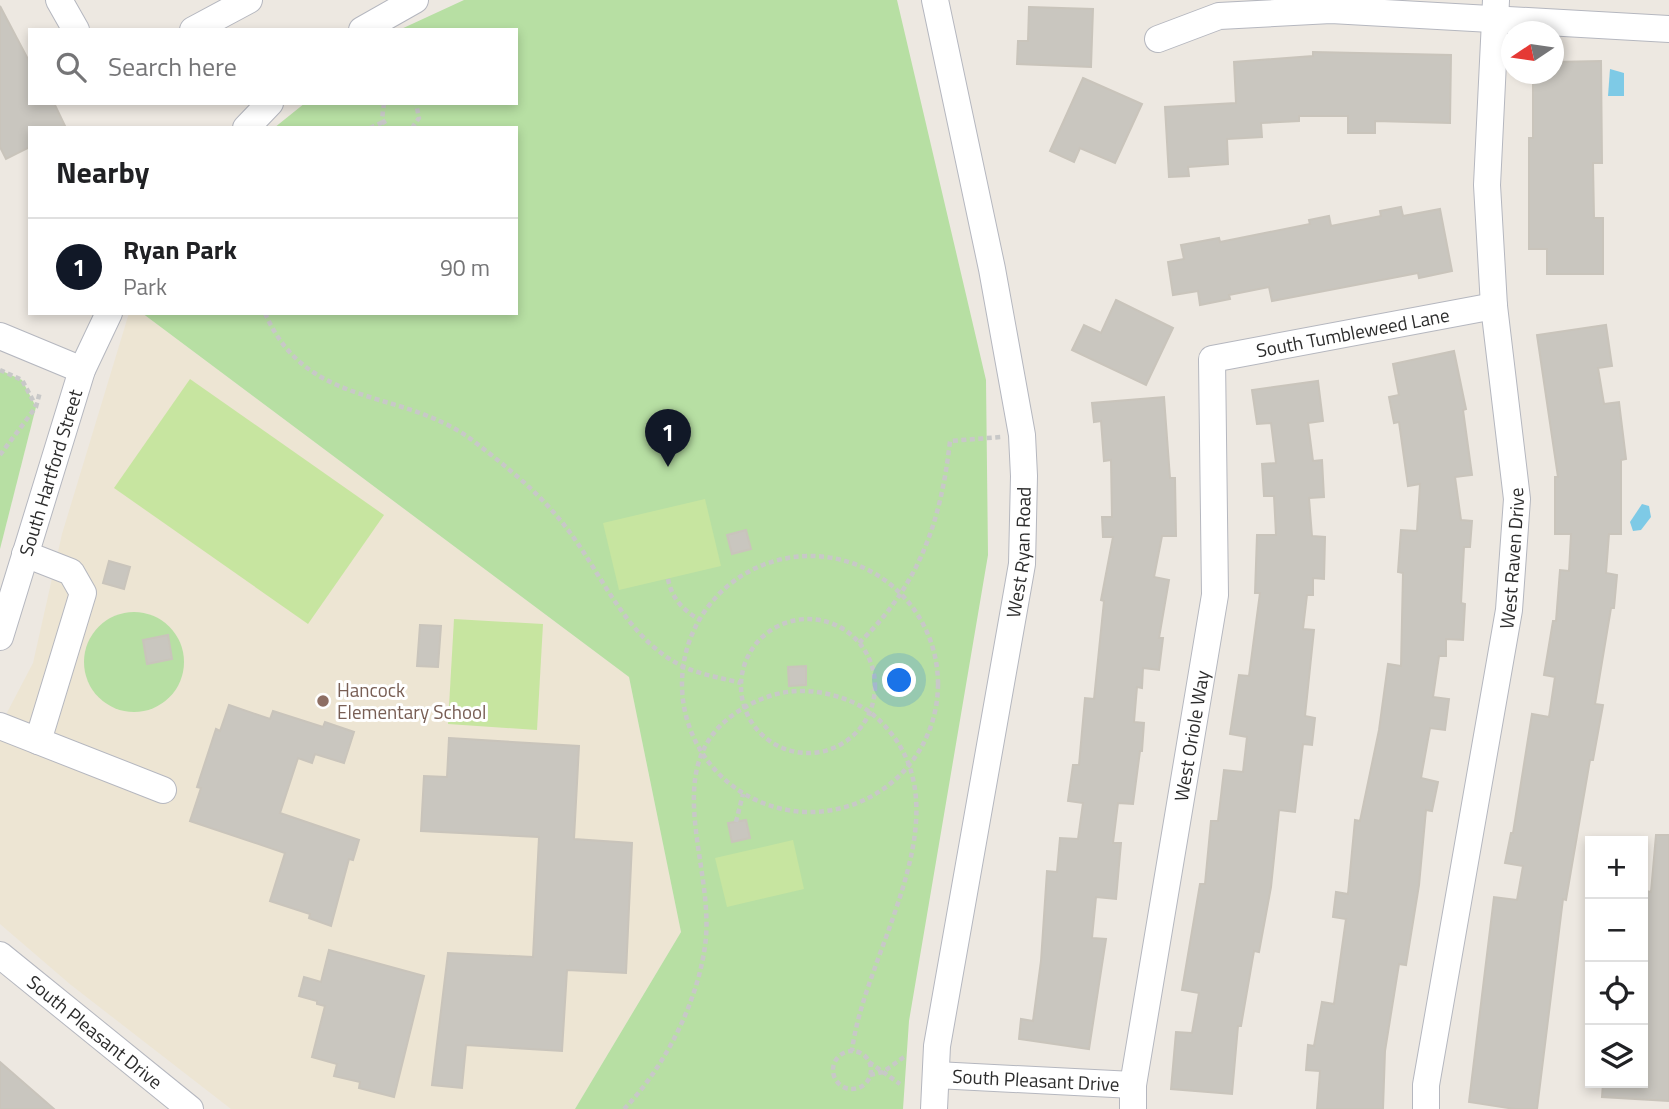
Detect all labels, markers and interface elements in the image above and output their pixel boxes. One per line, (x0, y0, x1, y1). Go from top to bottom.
north arrow (1501, 21, 1564, 84)
search box (28, 28, 518, 105)
text: Search here (108, 47, 237, 86)
icon: search (52, 48, 90, 86)
text: Nearby (56, 149, 149, 195)
text: Ryan Park (123, 230, 237, 269)
text: 1 (73, 250, 85, 285)
text: 90 m (440, 250, 490, 285)
text: Park (123, 269, 167, 304)
street label: South Tumbleweed Lane (1254, 300, 1452, 364)
street label: South Hartford Street (11, 385, 89, 559)
pin: 1 (645, 409, 691, 467)
street label: West Ryan Road (998, 486, 1038, 620)
street label: West Raven Drive (1491, 486, 1531, 631)
your location (882, 663, 916, 697)
street label: West Oriole Way (1166, 668, 1216, 804)
place label: Hancock Elementary School (337, 675, 486, 726)
marker: Hancock Elementary School (315, 693, 331, 709)
map controls (1585, 836, 1648, 1088)
button: + (1585, 836, 1648, 899)
button: − (1585, 899, 1648, 962)
button: locate (1585, 962, 1648, 1025)
street label: South Pleasant Drive (21, 967, 169, 1095)
button: layers (1585, 1025, 1648, 1088)
street label: South Pleasant Drive (952, 1061, 1120, 1098)

